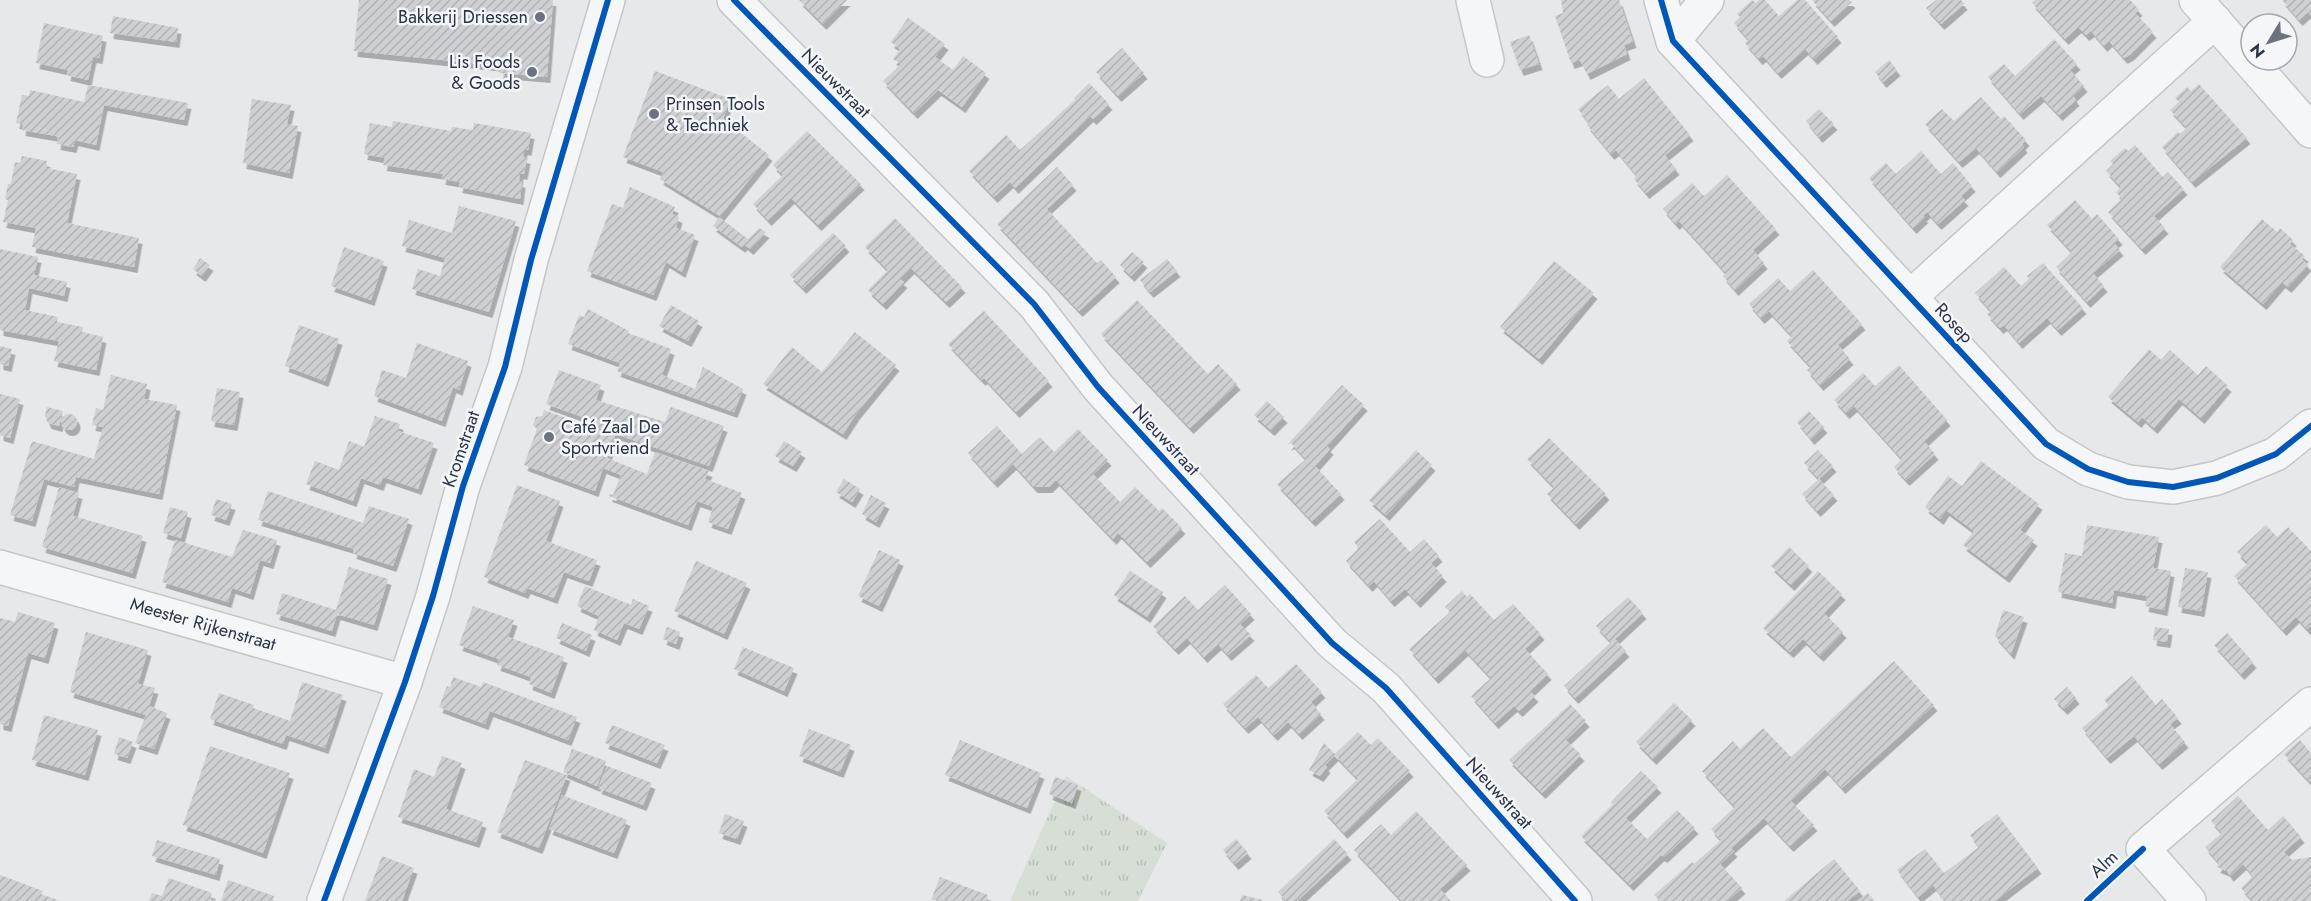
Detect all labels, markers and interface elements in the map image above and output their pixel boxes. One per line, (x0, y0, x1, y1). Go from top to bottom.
place label: Bakkerij Driessen (398, 4, 528, 30)
marker: Bakkerij Driessen (533, 10, 547, 24)
north arrow (2239, 12, 2299, 72)
text: N (2245, 39, 2271, 63)
street label: Nieuwstraat (795, 42, 877, 124)
place label: Lis Foods & Goods (449, 49, 520, 96)
marker: Lis Foods & Goods (525, 65, 539, 79)
place label: Prinsen Tools & Techniek (666, 91, 765, 138)
marker: Prinsen Tools & Techniek (647, 107, 661, 121)
street label: Rosep (1929, 297, 1979, 349)
street label: Nieuwstraat (1126, 399, 1206, 482)
street label: Kromstraat (436, 407, 486, 491)
place label: Café Zaal De Sportvriend (561, 414, 660, 461)
marker: Café Zaal De Sportvriend (542, 430, 556, 444)
street label: Meester Rijkenstraat (127, 591, 280, 657)
street label: Nieuwstraat (1460, 751, 1539, 835)
street label: Alm (2084, 844, 2124, 884)

